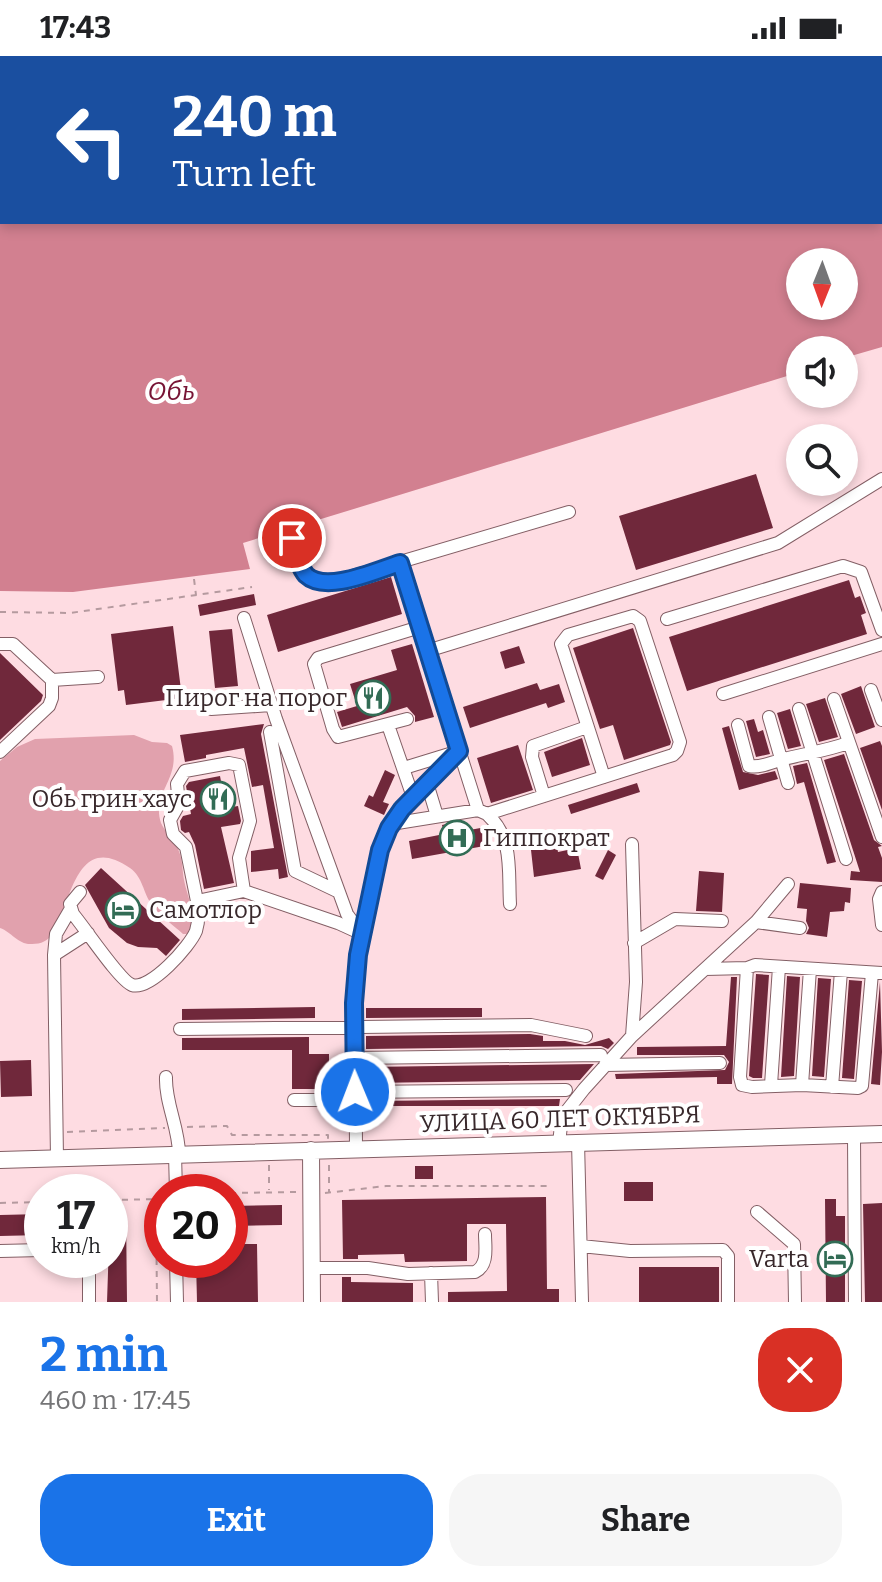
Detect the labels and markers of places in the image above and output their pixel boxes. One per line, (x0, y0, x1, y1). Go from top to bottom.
pin (258, 504, 326, 572)
restaurant icon: Пирог на порог (354, 679, 392, 717)
place label: Пирог на порог (165, 684, 348, 712)
restaurant icon: Обь грин хаус (199, 780, 237, 818)
place label: Обь грин хаус (31, 785, 192, 813)
hospital icon: Гиппократ (438, 819, 476, 857)
place label: Гиппократ (483, 824, 610, 852)
hotel icon: Самотлор (104, 891, 142, 929)
place label: Самотлор (149, 896, 262, 924)
hotel icon: Varta (816, 1240, 854, 1278)
place label: Varta (749, 1245, 809, 1273)

